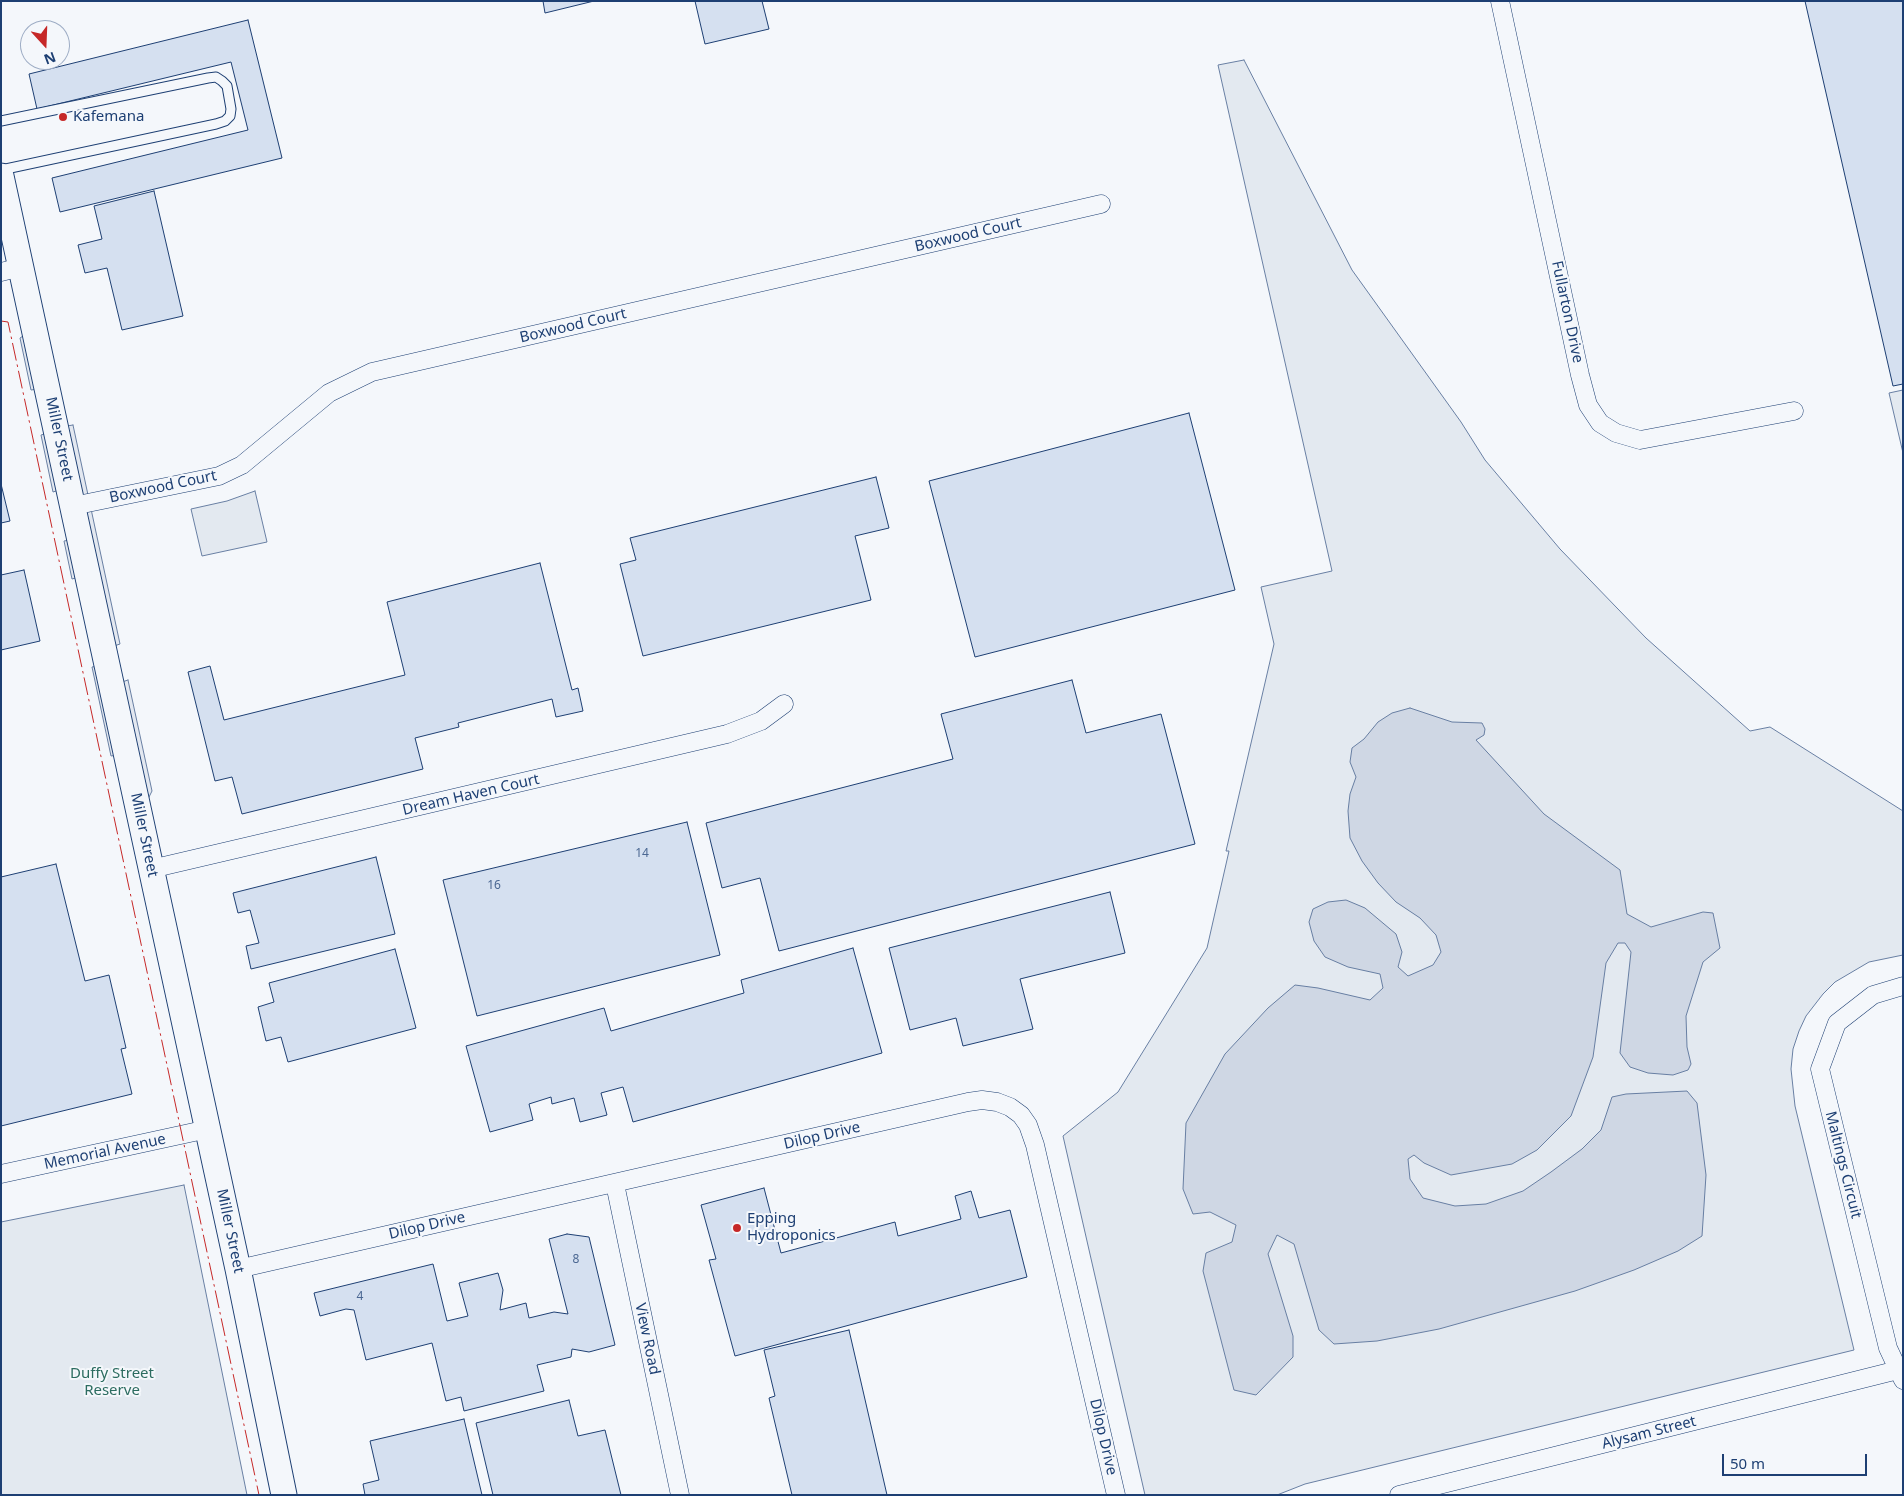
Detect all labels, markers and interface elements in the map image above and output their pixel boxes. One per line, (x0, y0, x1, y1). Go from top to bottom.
north arrow (20, 20, 70, 70)
text: N (41, 48, 59, 69)
place label: Kafemana (73, 108, 144, 126)
marker: Kafemana (57, 111, 69, 123)
street label: Boxwood Court (913, 214, 1023, 256)
street label: Fullarton Drive (1547, 259, 1587, 365)
street label: Boxwood Court (518, 305, 628, 347)
street label: Miller Street (41, 395, 77, 483)
street label: Boxwood Court (108, 467, 218, 507)
street label: Dream Haven Court (401, 770, 541, 820)
street label: Miller Street (126, 791, 162, 879)
house number: 14 (635, 847, 649, 861)
house number: 16 (487, 879, 501, 893)
street label: Maltings Circuit (1821, 1110, 1865, 1220)
street label: Dilop Drive (782, 1118, 862, 1154)
street label: Memorial Avenue (42, 1130, 168, 1174)
street label: Miller Street (212, 1187, 248, 1275)
street label: Dilop Drive (387, 1208, 467, 1244)
place label: Epping Hydroponics (747, 1210, 836, 1245)
marker: Epping Hydroponics (731, 1222, 743, 1234)
house number: 8 (573, 1253, 579, 1267)
house number: 4 (357, 1290, 363, 1304)
street label: View Road (631, 1302, 663, 1376)
park label: Duffy Street Reserve (70, 1365, 154, 1400)
street label: Dilop Drive (1085, 1397, 1121, 1477)
street label: Alysam Street (1600, 1413, 1698, 1453)
scale bar (1724, 1444, 1869, 1476)
text: 50 m (1730, 1453, 1765, 1473)

